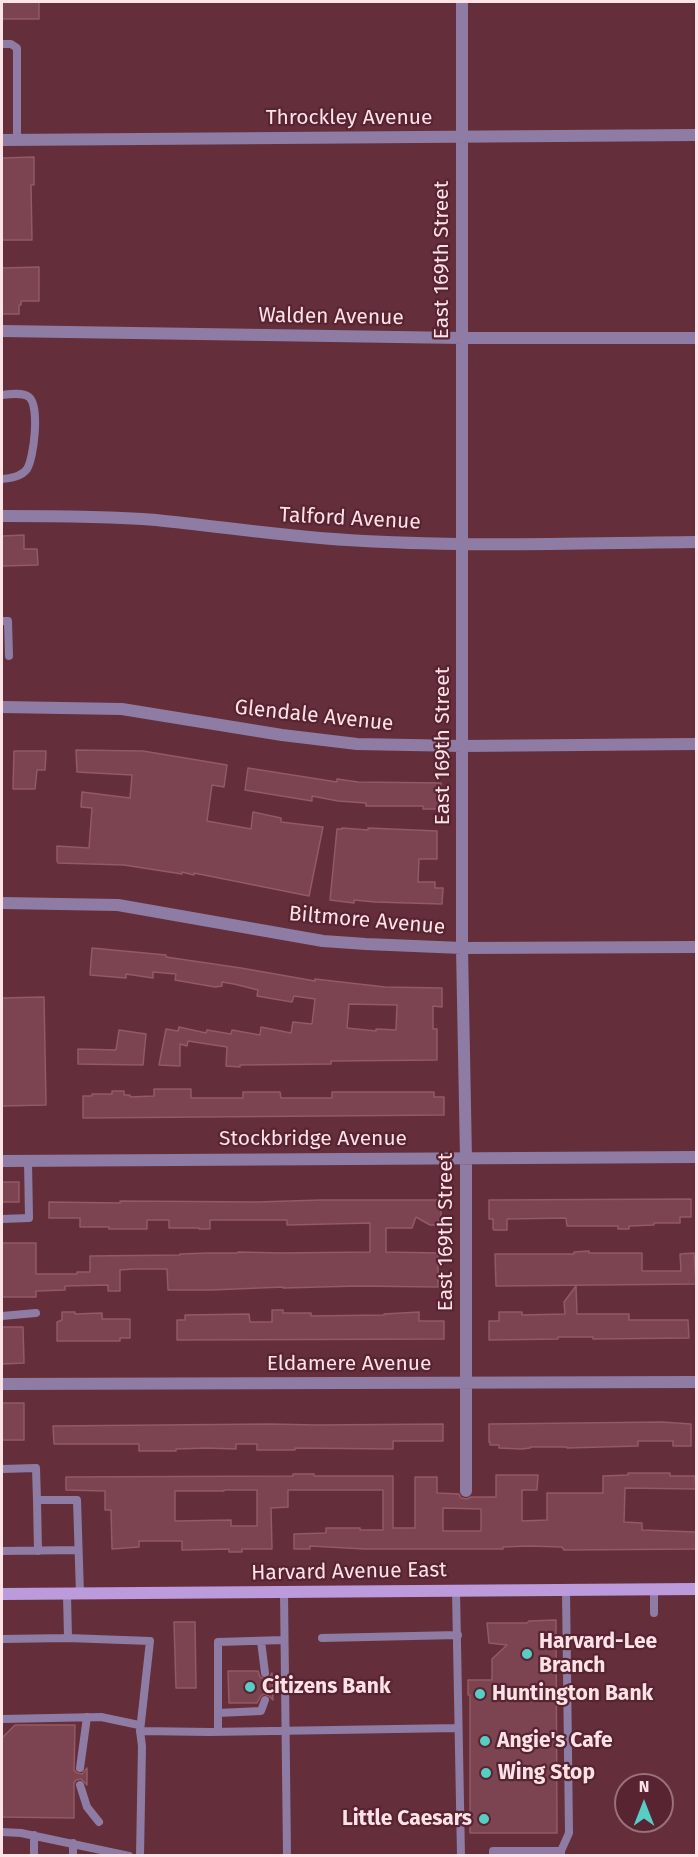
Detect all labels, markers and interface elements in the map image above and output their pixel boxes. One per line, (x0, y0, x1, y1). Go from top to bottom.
street label: Throckley Avenue (266, 105, 432, 131)
street label: East 169th Street (429, 181, 455, 339)
street label: Walden Avenue (258, 303, 404, 331)
street label: Talford Avenue (279, 503, 421, 535)
street label: East 169th Street (430, 667, 456, 825)
street label: Glendale Avenue (233, 695, 395, 737)
street label: Biltmore Avenue (288, 902, 446, 940)
street label: Stockbridge Avenue (219, 1126, 407, 1152)
street label: East 169th Street (433, 1153, 459, 1311)
street label: Eldamere Avenue (267, 1351, 431, 1377)
street label: Harvard Avenue East (251, 1558, 447, 1586)
place label: Harvard-Lee Branch (539, 1629, 657, 1679)
marker: Harvard-Lee Branch (520, 1647, 534, 1661)
place label: Citizens Bank (262, 1674, 390, 1700)
marker: Citizens Bank (243, 1680, 257, 1694)
place label: Huntington Bank (492, 1681, 653, 1707)
marker: Huntington Bank (473, 1687, 487, 1701)
place label: Angie's Cafe (497, 1728, 613, 1754)
marker: Angie's Cafe (478, 1734, 492, 1748)
place label: Wing Stop (498, 1760, 595, 1786)
marker: Wing Stop (479, 1766, 493, 1780)
north arrow (614, 1773, 674, 1833)
text: N (639, 1777, 649, 1796)
place label: Little Caesars (342, 1806, 472, 1832)
marker: Little Caesars (477, 1812, 491, 1826)

